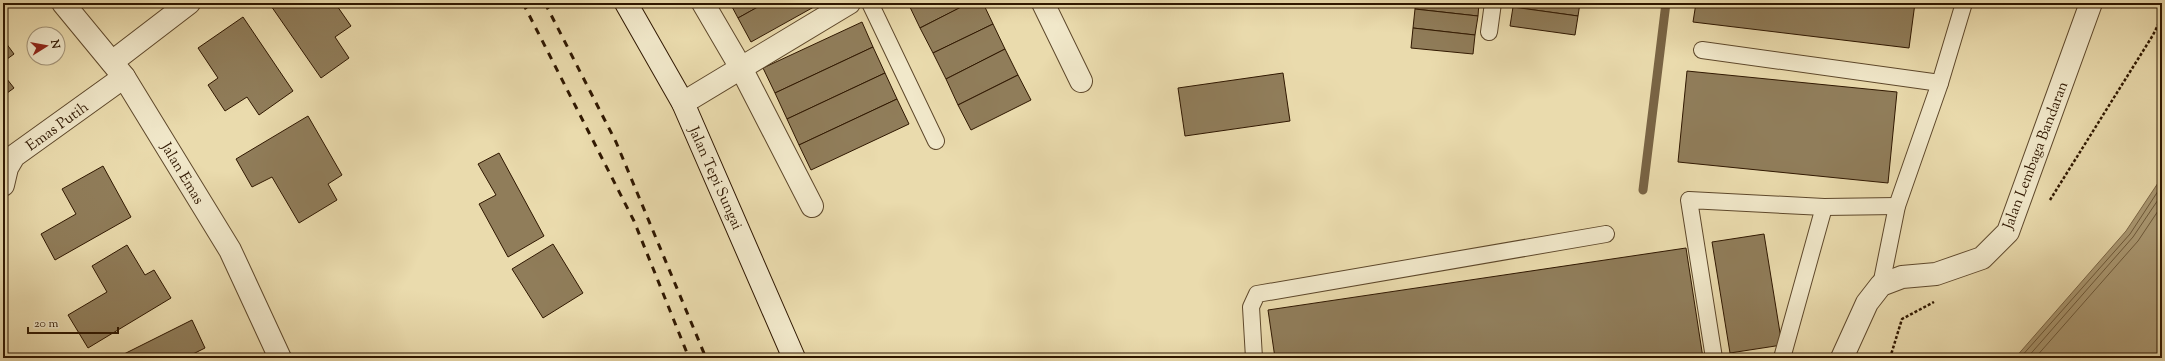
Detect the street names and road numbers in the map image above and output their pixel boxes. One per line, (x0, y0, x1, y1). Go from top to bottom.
street label: Jalan Lembaga Bandaran (1998, 78, 2074, 233)
street label: Emas Putih (22, 97, 94, 157)
street label: Jalan Tepi Sungai (682, 123, 747, 234)
street label: Jalan Emas (155, 138, 208, 209)

